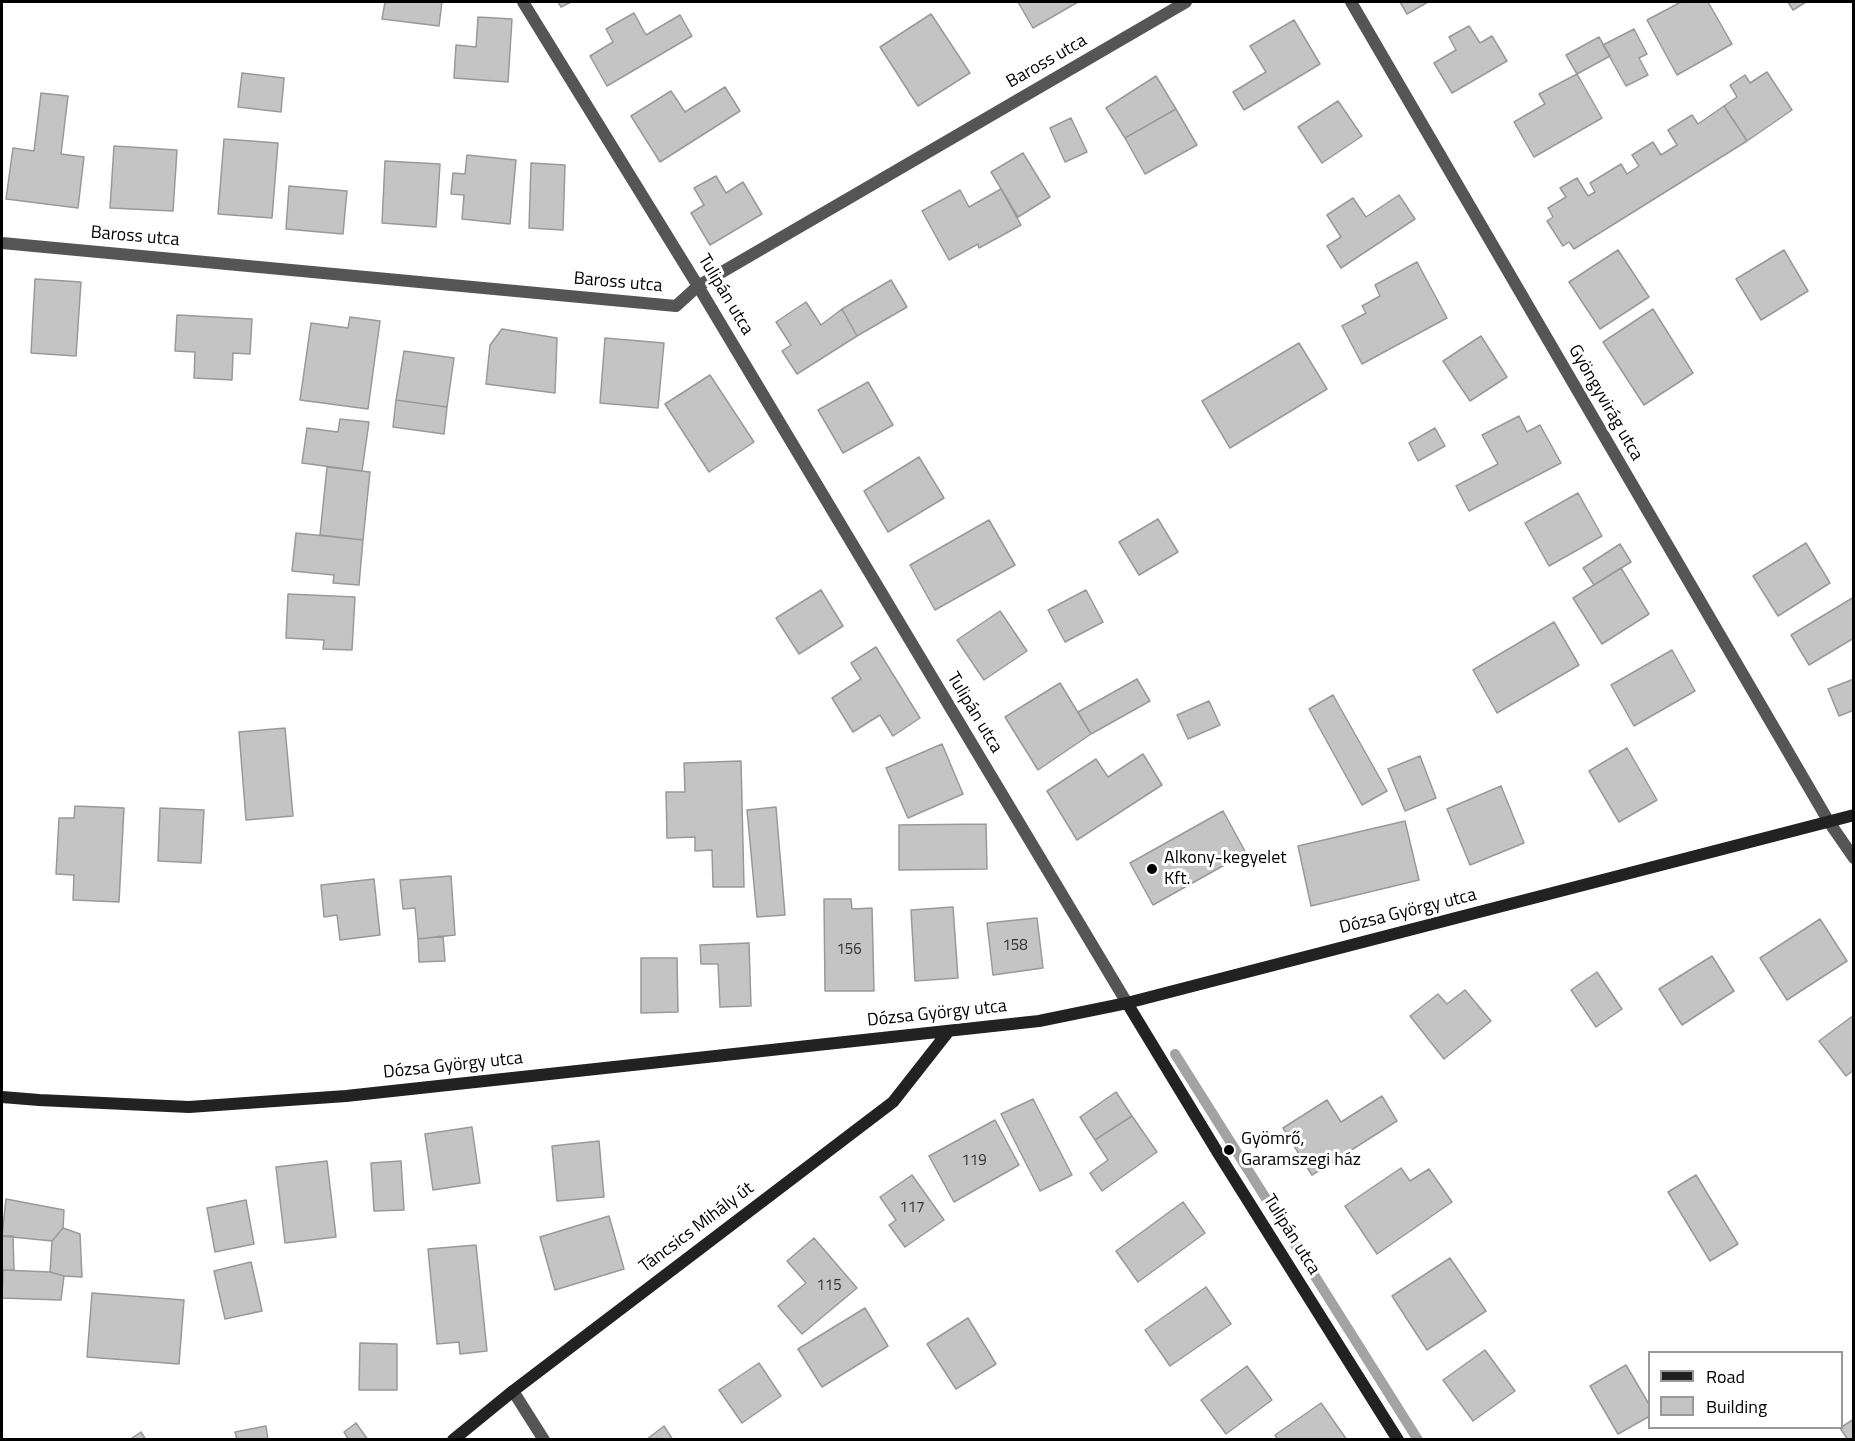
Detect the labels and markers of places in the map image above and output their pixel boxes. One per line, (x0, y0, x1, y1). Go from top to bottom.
place label: Alkony-kegyelet Kft. (1164, 848, 1287, 890)
marker: Alkony-kegyelet Kft. (1145, 862, 1159, 876)
place label: Gyömrő, Garamszegi ház (1241, 1129, 1361, 1172)
marker: Gyömrő, Garamszegi ház (1222, 1143, 1236, 1157)

